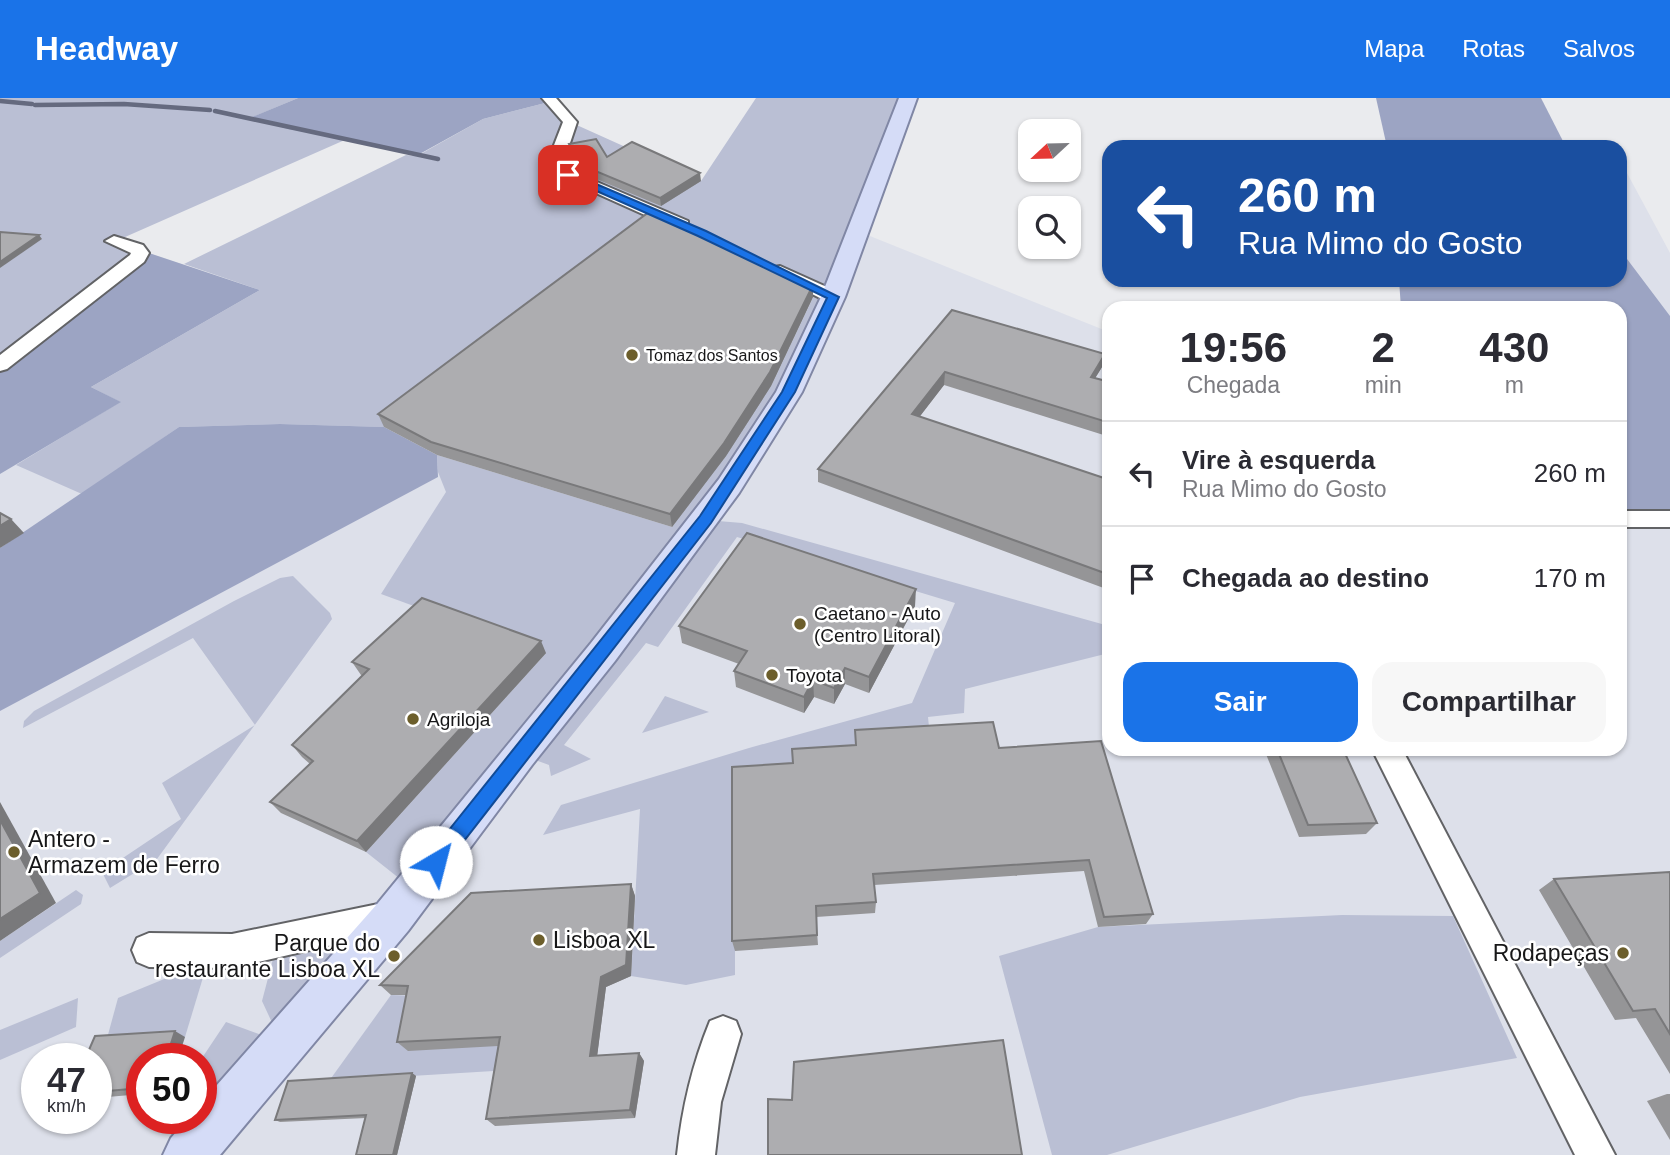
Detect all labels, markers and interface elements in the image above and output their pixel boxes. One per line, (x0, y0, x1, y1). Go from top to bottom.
text: Headway (35, 30, 178, 67)
text: Mapa (1364, 35, 1424, 62)
text: Rotas (1462, 35, 1525, 62)
text: Salvos (1563, 35, 1635, 62)
north arrow (1018, 119, 1082, 182)
map controls (1018, 119, 1081, 259)
pin (538, 145, 598, 205)
icon: arrive (549, 156, 587, 194)
icon: left (1123, 168, 1214, 259)
text: 260 m (1238, 168, 1377, 222)
button: search (1018, 196, 1081, 259)
text: Rua Mimo do Gosto (1238, 225, 1523, 261)
text: 19:56 (1180, 324, 1287, 371)
text: 2 (1371, 324, 1395, 371)
text: 430 (1479, 324, 1549, 371)
marker: Tomaz dos Santos (624, 347, 640, 363)
place label: Tomaz dos Santos (646, 347, 778, 364)
text: Chegada (1187, 372, 1280, 398)
text: min (1365, 372, 1402, 398)
text: m (1505, 372, 1524, 398)
text: Vire à esquerda (1182, 445, 1375, 475)
icon: left (1123, 455, 1161, 493)
text: 260 m (1534, 458, 1606, 488)
text: Rua Mimo do Gosto (1182, 476, 1387, 502)
icon: arrive (1123, 560, 1161, 598)
text: Chegada ao destino (1182, 563, 1429, 593)
text: 170 m (1534, 563, 1606, 593)
place label: Caetano - Auto (Centro Litoral) (814, 603, 941, 646)
marker: Caetano - Auto (Centro Litoral) (792, 616, 808, 632)
button: Sair (1123, 662, 1358, 742)
button: Compartilhar (1372, 662, 1606, 742)
place label: Toyota (786, 665, 842, 686)
marker: Toyota (764, 667, 780, 683)
place label: Agriloja (427, 709, 491, 730)
marker: Agriloja (405, 711, 421, 727)
position arrow (399, 825, 473, 899)
place label: Antero - Armazem de Ferro (28, 826, 220, 878)
marker: Antero - Armazem de Ferro (6, 844, 22, 860)
place label: Lisboa XL (553, 927, 656, 953)
place label: Parque do restaurante Lisboa XL (155, 930, 380, 982)
marker: Lisboa XL (531, 932, 547, 948)
place label: Rodapeças (1493, 940, 1609, 966)
marker: Rodapeças (1615, 945, 1631, 961)
marker: Parque do restaurante Lisboa XL (386, 948, 402, 964)
speed limit sign: 50 (126, 1043, 217, 1134)
text: 47 (47, 1060, 86, 1099)
text: km/h (47, 1096, 86, 1116)

